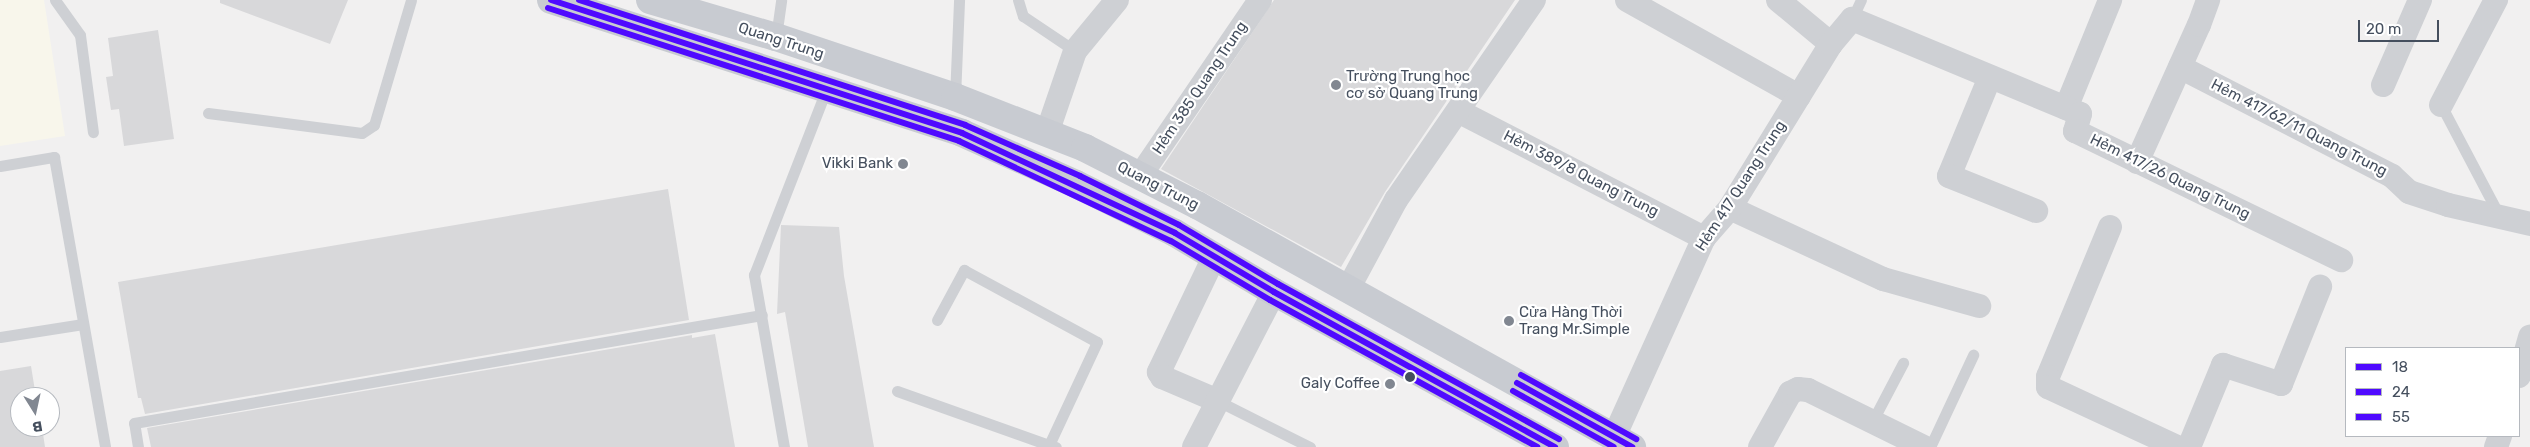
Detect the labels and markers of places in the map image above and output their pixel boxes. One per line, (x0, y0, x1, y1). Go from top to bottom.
place label: Trường Trung học cơ sở Quang Trung (1346, 67, 1478, 102)
marker: Trường Trung học cơ sở Quang Trung (1330, 79, 1342, 91)
place label: Vikki Bank (822, 155, 893, 173)
marker: Vikki Bank (897, 158, 909, 170)
place label: Cửa Hàng Thời Trang Mr.Simple (1519, 303, 1630, 338)
marker: Cửa Hàng Thời Trang Mr.Simple (1503, 315, 1515, 327)
unlabelled marker (1405, 372, 1415, 382)
place label: Galy Coffee (1300, 375, 1380, 393)
marker: Galy Coffee (1384, 378, 1396, 390)

